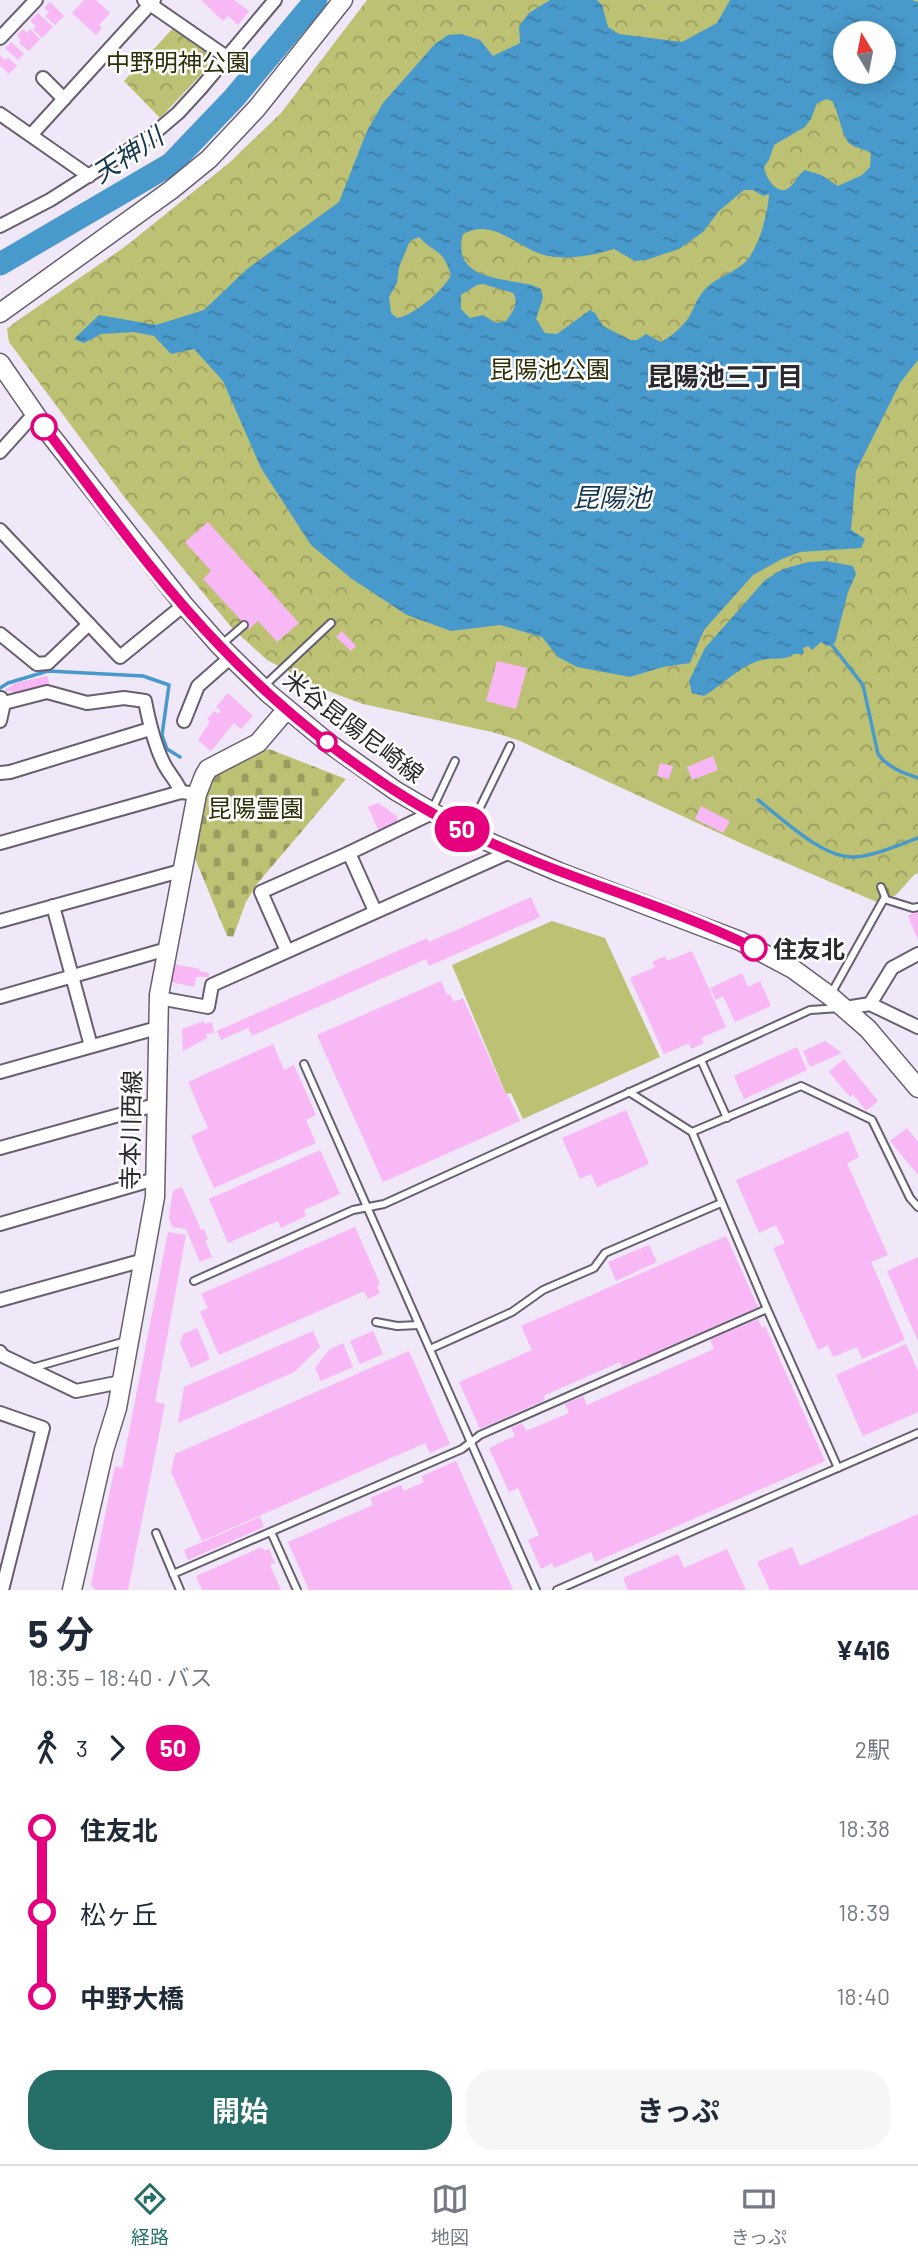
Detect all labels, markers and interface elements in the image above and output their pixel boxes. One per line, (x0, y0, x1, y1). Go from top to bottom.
north arrow (833, 21, 896, 84)
map controls (833, 21, 896, 84)
park label: 中野明神公園 (106, 47, 250, 76)
water label: 天神川 (86, 118, 171, 188)
park label: 昆陽池公園 (490, 354, 610, 383)
district label: 昆陽池三丁目 (647, 360, 803, 391)
unlabelled marker (31, 414, 57, 440)
water label: 昆陽池 (573, 481, 654, 512)
street label: 米谷昆陽尼崎線 (278, 664, 430, 788)
unlabelled marker (317, 732, 337, 752)
park label: 昆陽霊園 (208, 793, 304, 822)
line badge: 50 (430, 806, 494, 852)
text: 50 (449, 814, 475, 843)
place label: 住友北 (773, 934, 845, 963)
marker: 住友北 (741, 935, 767, 961)
street label: 寺本川西線 (114, 1070, 146, 1190)
text: 5 分 (28, 1610, 94, 1656)
text: ¥416 (836, 1634, 890, 1665)
text: 18:35 – 18:40 · バス (28, 1663, 213, 1691)
icon: walk (28, 1729, 66, 1767)
icon: forward (98, 1729, 136, 1767)
text: 50 (160, 1733, 186, 1762)
text: 3 (76, 1734, 88, 1762)
text: 2駅 (855, 1735, 890, 1763)
text: 住友北 (80, 1814, 158, 1845)
text: 18:38 (838, 1814, 890, 1842)
text: 松ヶ丘 (80, 1898, 158, 1929)
text: 18:39 (838, 1898, 890, 1926)
text: 中野大橋 (80, 1982, 184, 2013)
text: 18:40 (837, 1982, 890, 2010)
button: 開始 (28, 2070, 452, 2150)
button: きっぷ (466, 2070, 890, 2150)
tab: 経路 (131, 2180, 169, 2249)
tab: 地図 (431, 2180, 469, 2249)
tab: きっぷ (731, 2180, 787, 2249)

